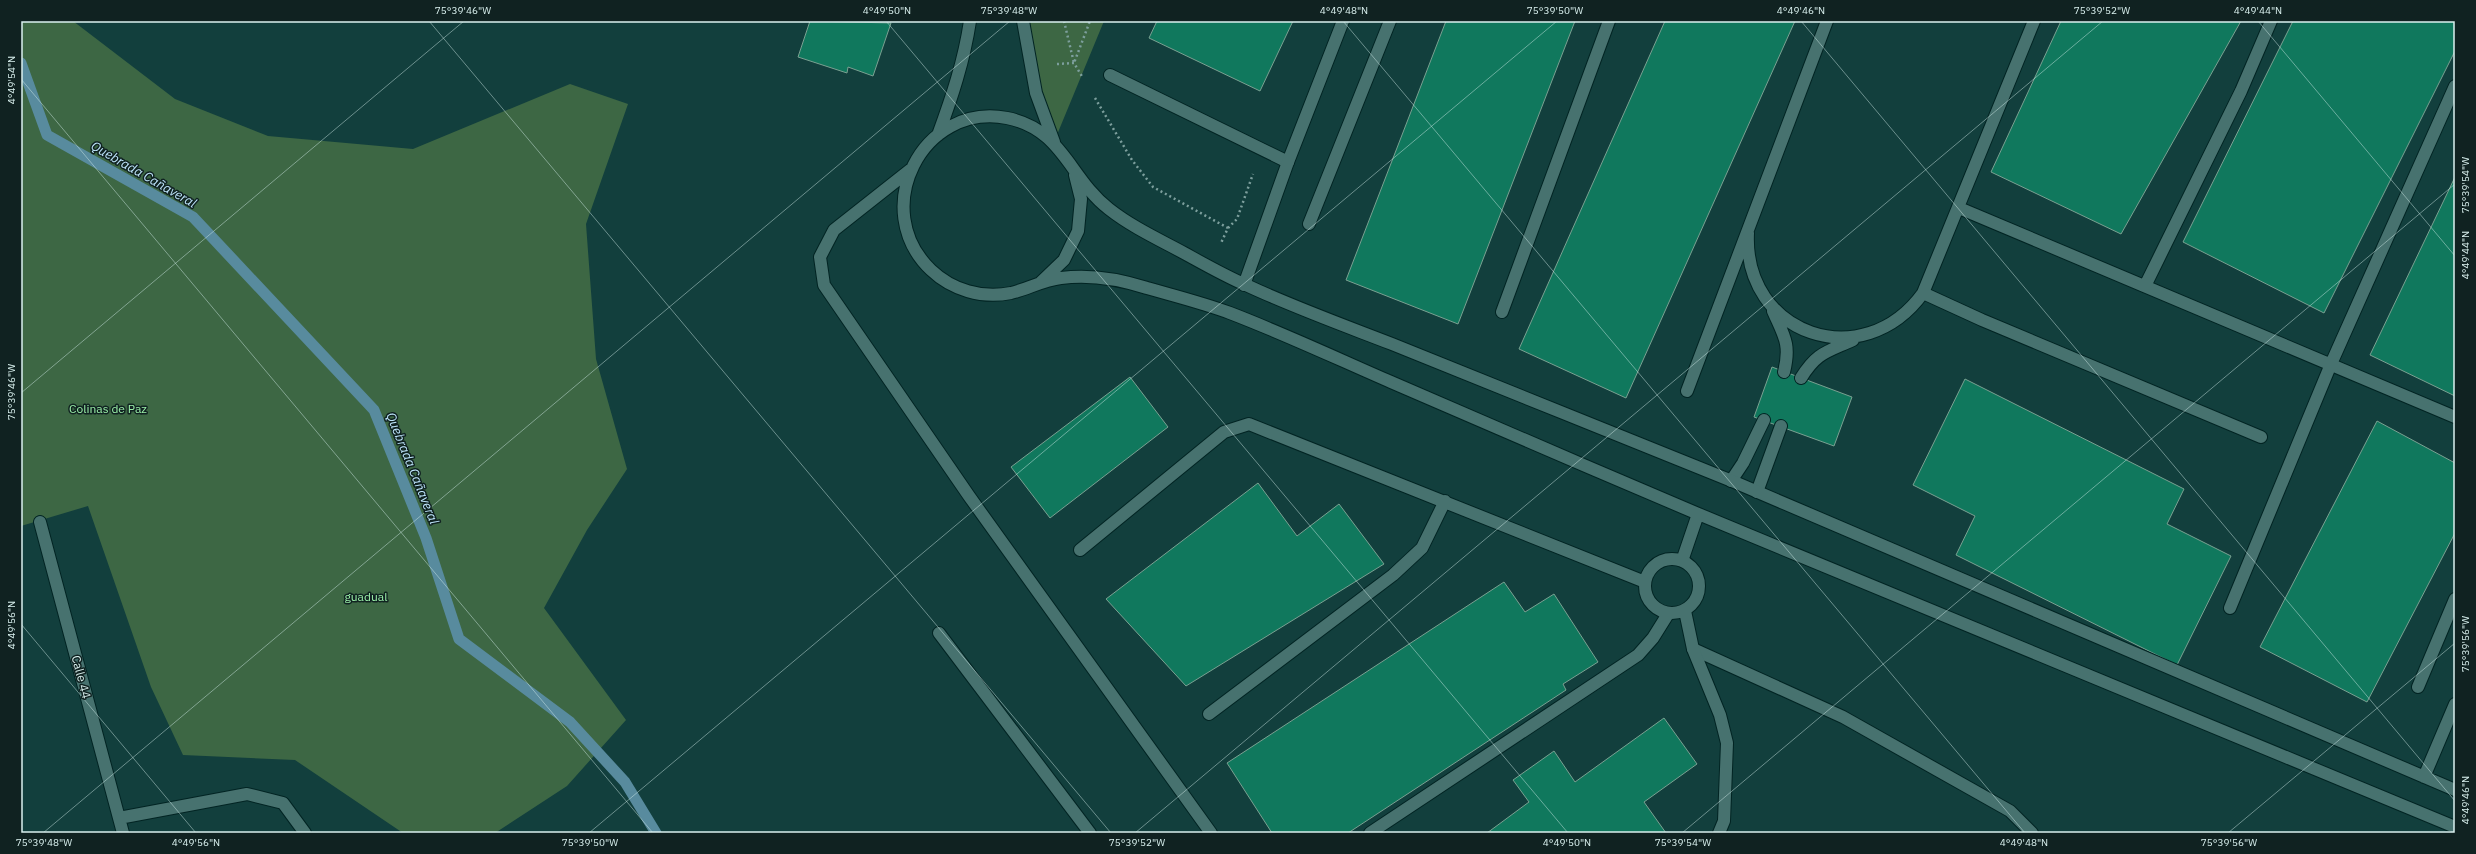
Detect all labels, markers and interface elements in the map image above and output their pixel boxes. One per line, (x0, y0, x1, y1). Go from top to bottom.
text: 75°39'46"W (435, 4, 491, 17)
text: 4°49'50"N (863, 4, 911, 17)
text: 75°39'48"W (981, 4, 1037, 17)
text: 4°49'48"N (1320, 4, 1368, 17)
text: 75°39'50"W (1527, 4, 1583, 17)
text: 4°49'46"N (1777, 4, 1825, 17)
text: 75°39'52"W (2074, 4, 2130, 17)
text: 4°49'44"N (2234, 4, 2282, 17)
text: 4°49'54"N (5, 56, 18, 104)
water label: Quebrada Cañaveral (88, 137, 200, 212)
text: 75°39'54"W (2459, 157, 2472, 213)
text: 4°49'44"N (2459, 231, 2472, 279)
text: 75°39'46"W (5, 364, 18, 420)
park label: Colinas de Paz (69, 401, 147, 416)
water label: Quebrada Cañaveral (382, 410, 443, 527)
park label: guadual (345, 589, 387, 604)
text: 4°49'56"N (5, 601, 18, 649)
text: 75°39'56"W (2459, 616, 2472, 672)
street label: Calle 44 (69, 654, 94, 700)
text: 4°49'46"N (2459, 776, 2472, 824)
text: 75°39'48"W (16, 836, 72, 849)
text: 4°49'56"N (172, 836, 220, 849)
text: 75°39'50"W (562, 836, 618, 849)
text: 75°39'52"W (1109, 836, 1165, 849)
text: 4°49'50"N (1543, 836, 1591, 849)
text: 75°39'54"W (1655, 836, 1711, 849)
text: 4°49'48"N (2000, 836, 2048, 849)
text: 75°39'56"W (2201, 836, 2257, 849)

